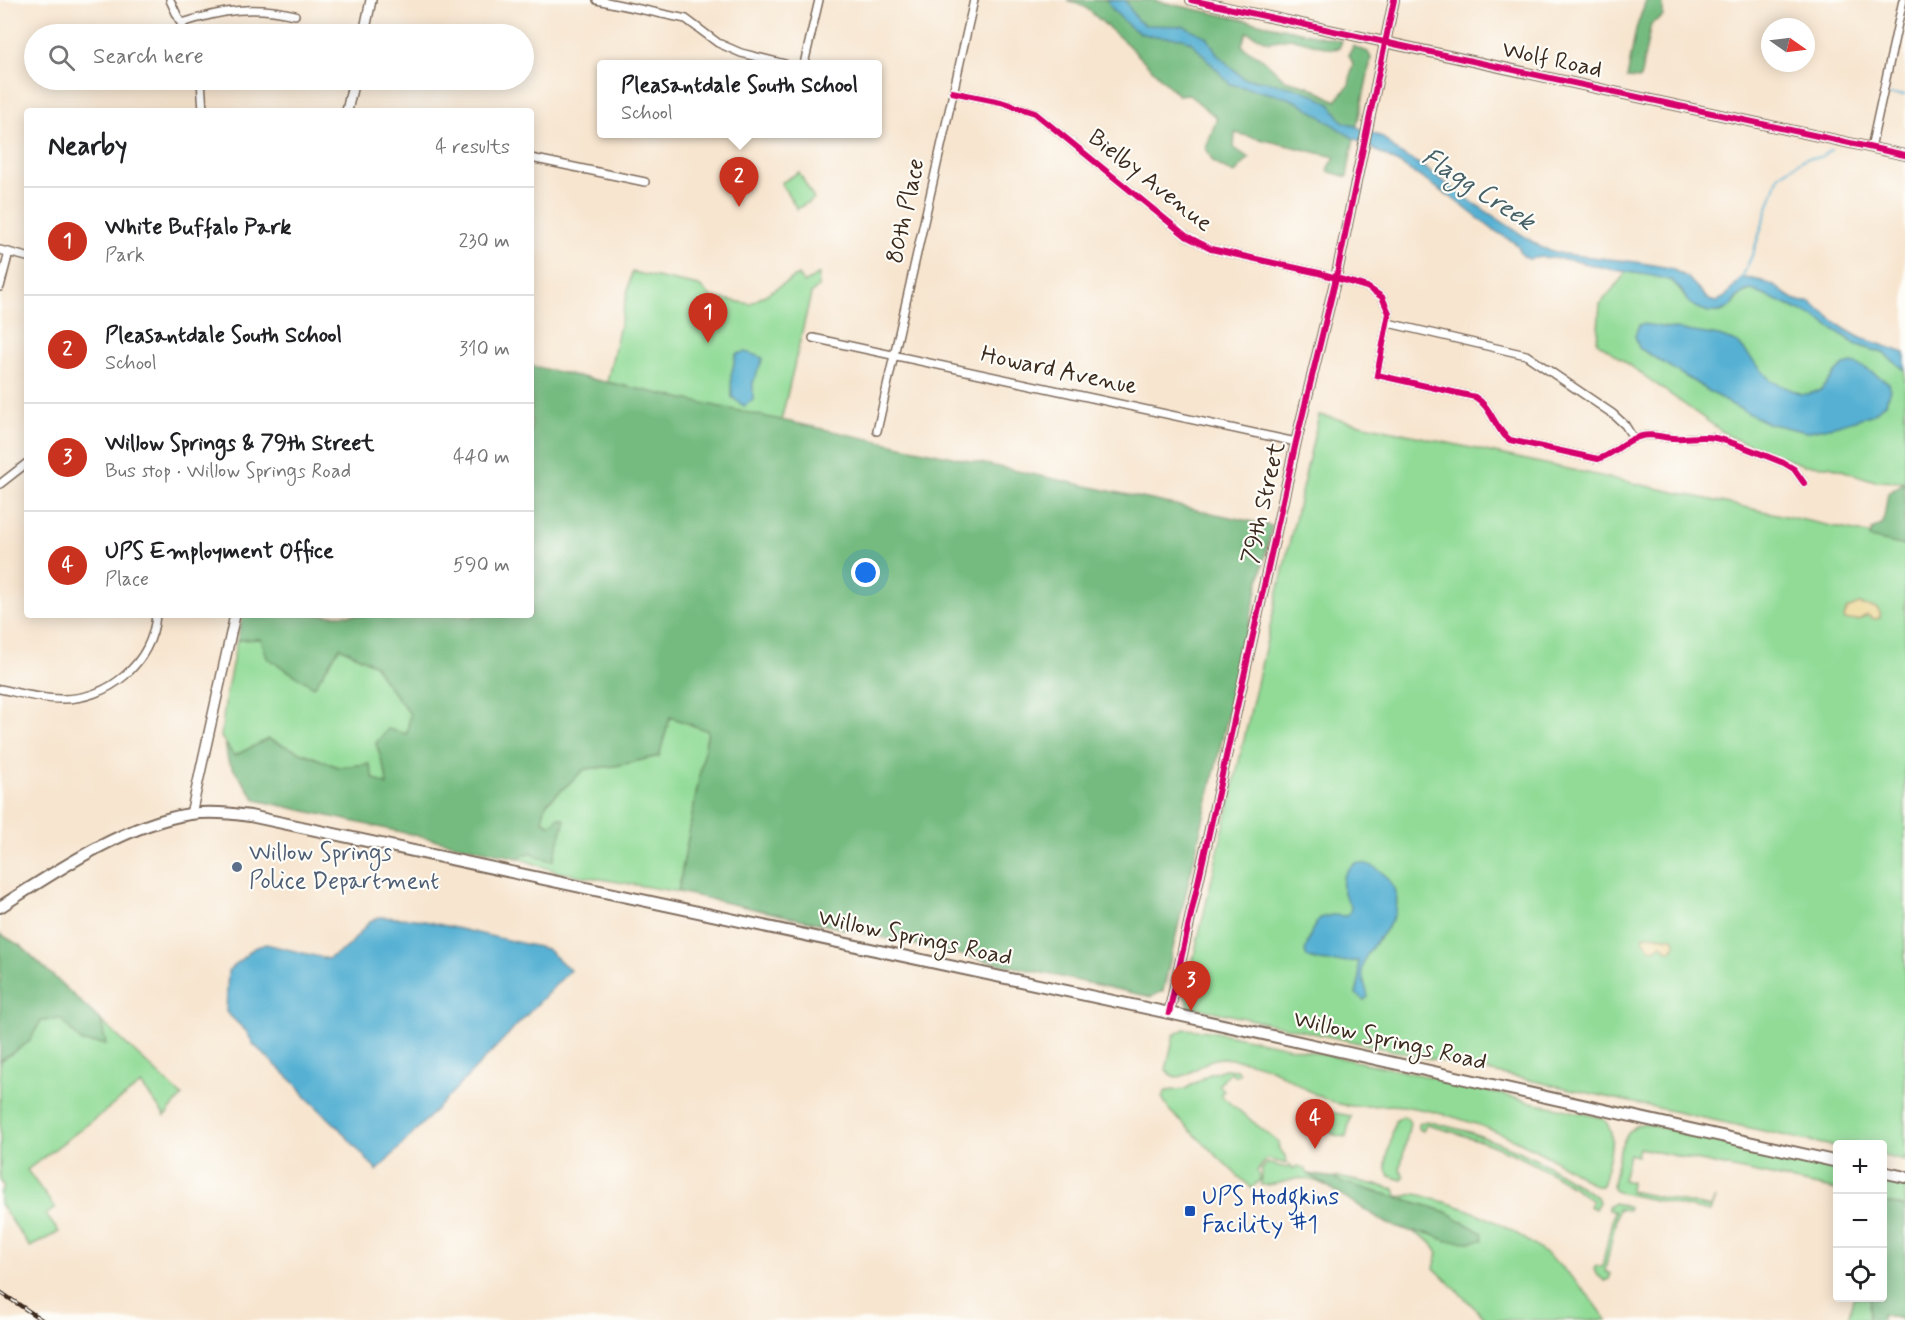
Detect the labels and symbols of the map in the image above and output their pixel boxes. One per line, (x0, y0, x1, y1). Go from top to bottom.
north arrow (1761, 18, 1815, 72)
street label: Wolf Road (1499, 34, 1605, 86)
street label: Bielby Avenue (1081, 123, 1219, 240)
water label: Flagg Creek (1414, 141, 1543, 242)
street label: 80th Place (880, 156, 932, 266)
pin: 2 (720, 158, 758, 207)
pin: 1 (688, 294, 728, 343)
street label: Howard Avenue (978, 339, 1140, 403)
street label: 79th Street (1235, 439, 1293, 567)
your location (851, 558, 880, 587)
place label: Willow Springs Police Department (249, 838, 439, 897)
marker: Willow Springs Police Department (230, 860, 244, 874)
street label: Willow Springs Road (815, 902, 1015, 976)
pin: 3 (1172, 962, 1210, 1011)
street label: Willow Springs Road (1290, 1004, 1490, 1080)
pin: 4 (1296, 1100, 1334, 1149)
place label: UPS Hodgkins Facility #1 (1202, 1182, 1339, 1241)
marker: UPS Hodgkins Facility #1 (1183, 1204, 1197, 1218)

